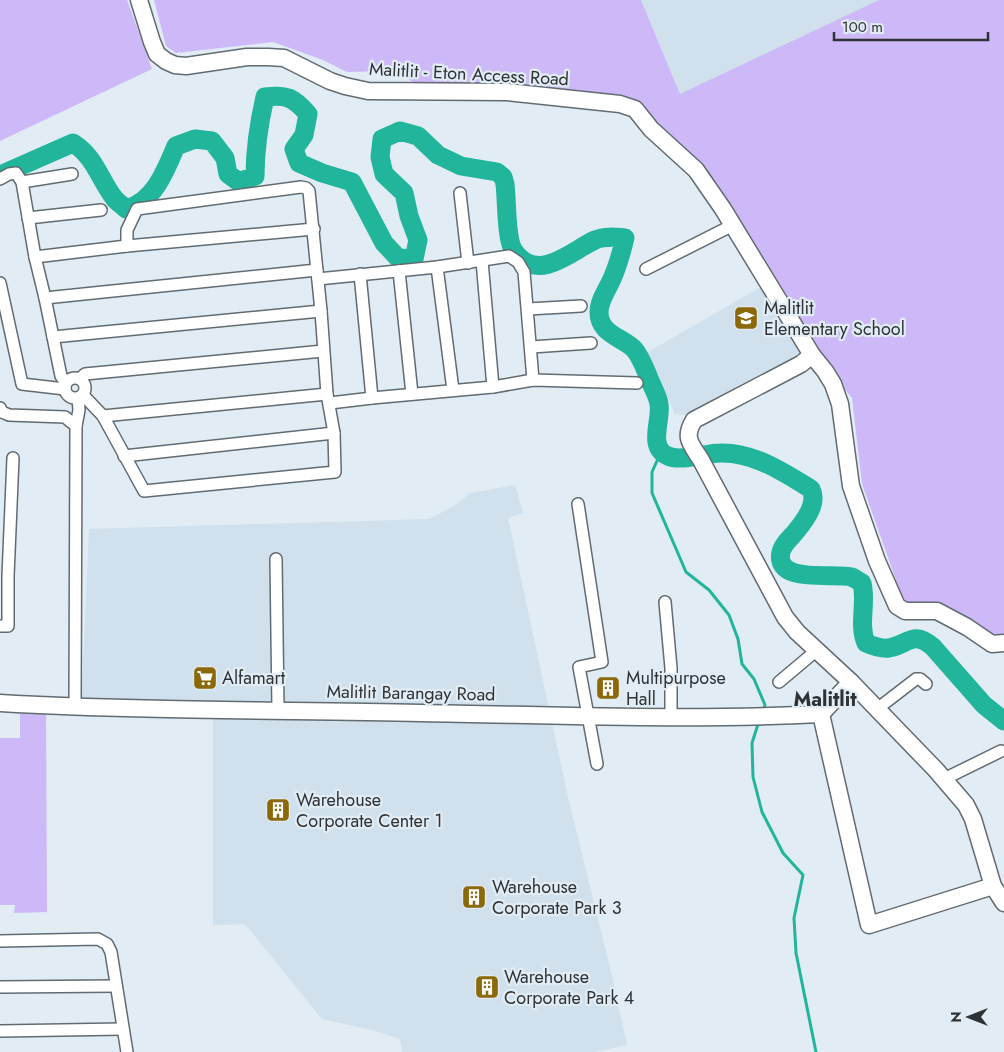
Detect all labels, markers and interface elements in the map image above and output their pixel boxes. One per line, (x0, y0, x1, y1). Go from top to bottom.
scale bar (834, 10, 988, 42)
text: 100 m (842, 16, 883, 38)
street label: Malitlit - Eton Access Road (368, 56, 570, 92)
place label: Malitlit Elementary School (764, 295, 905, 342)
school or university icon: Malitlit Elementary School (733, 305, 759, 331)
supermarket icon: Alfamart (192, 665, 218, 691)
place label: Alfamart (222, 665, 286, 691)
place label: Multipurpose Hall (626, 665, 726, 712)
building icon: Multipurpose Hall (595, 675, 621, 701)
street label: Malitlit Barangay Road (326, 679, 496, 707)
district label: Malitlit (793, 685, 857, 714)
place label: Warehouse Corporate Center 1 (296, 787, 443, 834)
building icon: Warehouse Corporate Center 1 (265, 797, 291, 823)
place label: Warehouse Corporate Park 3 (492, 874, 622, 921)
building icon: Warehouse Corporate Park 3 (461, 884, 487, 910)
place label: Warehouse Corporate Park 4 (504, 964, 634, 1011)
building icon: Warehouse Corporate Park 4 (474, 974, 500, 1000)
north arrow (944, 992, 994, 1042)
text: N (946, 1011, 966, 1023)

